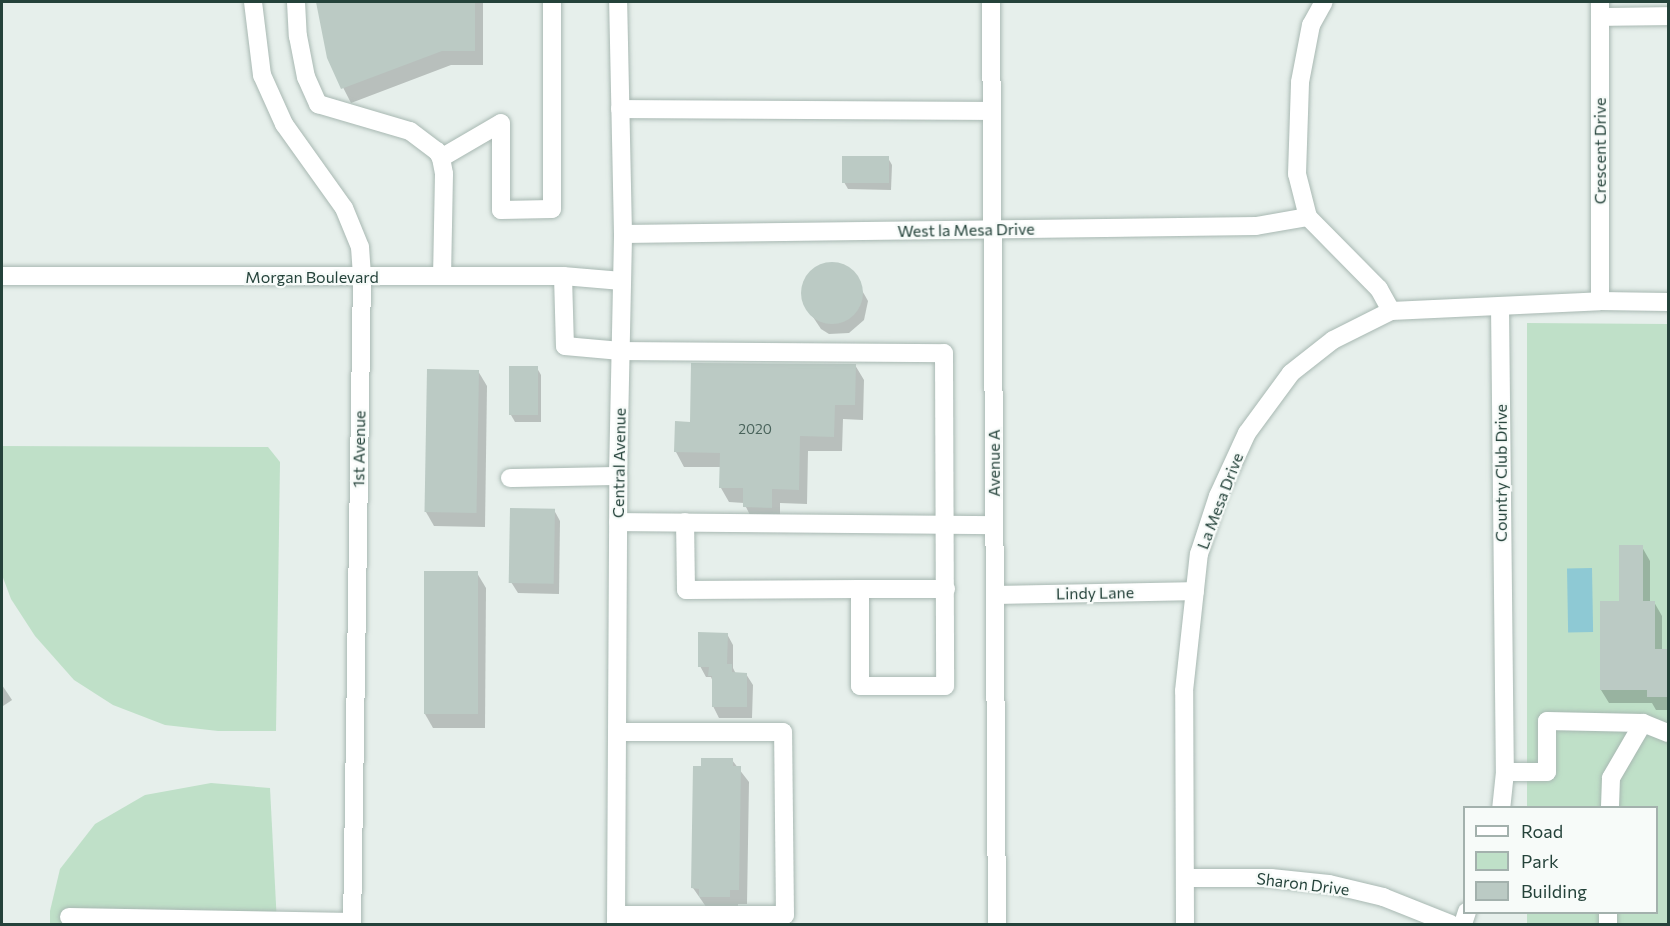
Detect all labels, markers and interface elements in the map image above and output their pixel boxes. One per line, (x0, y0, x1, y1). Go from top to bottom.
street label: Crescent Drive (1590, 98, 1610, 204)
street label: West la Mesa Drive (897, 219, 1035, 241)
street label: Morgan Boulevard (245, 267, 379, 287)
street label: Country Club Drive (1491, 404, 1511, 542)
street label: Central Avenue (608, 408, 630, 518)
street label: 1st Avenue (349, 410, 369, 488)
house number: 2020 (738, 421, 772, 437)
street label: Avenue A (984, 429, 1004, 497)
street label: La Mesa Drive (1193, 450, 1247, 552)
street label: Lindy Lane (1056, 583, 1134, 603)
legend (1463, 806, 1658, 914)
text: Road (1521, 820, 1563, 842)
text: Park (1521, 850, 1559, 872)
street label: Sharon Drive (1255, 869, 1351, 899)
text: Building (1521, 880, 1587, 902)

